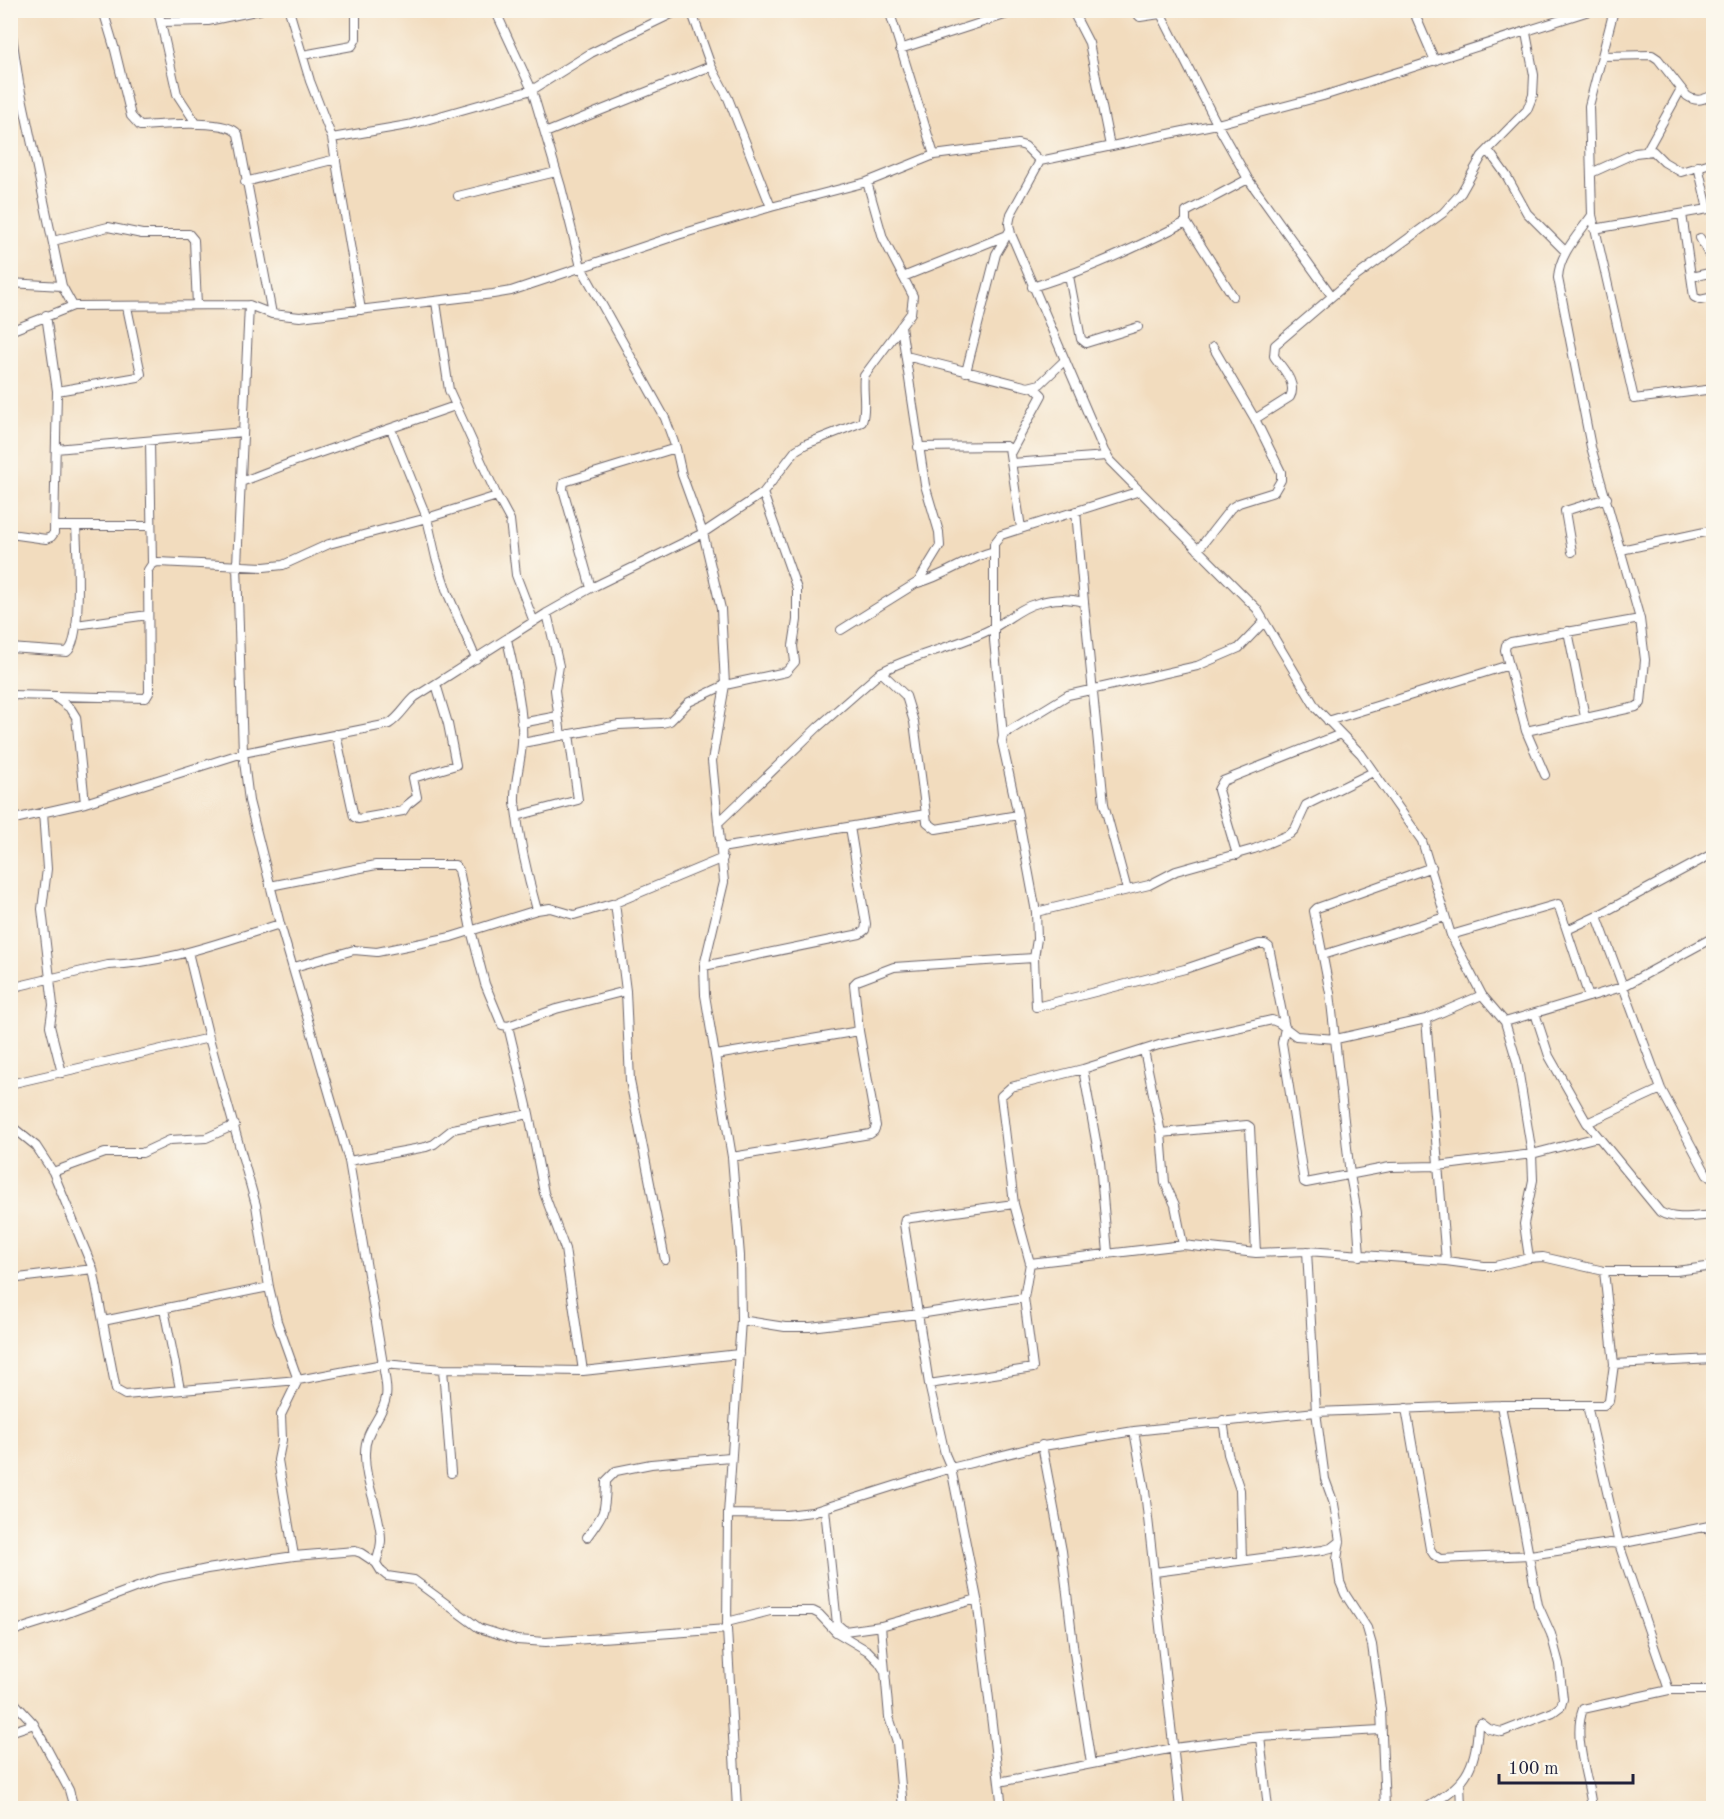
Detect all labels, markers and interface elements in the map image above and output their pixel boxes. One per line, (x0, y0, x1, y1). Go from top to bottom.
scale bar (1499, 1747, 1632, 1785)
text: 100 m (1508, 1760, 1559, 1778)

